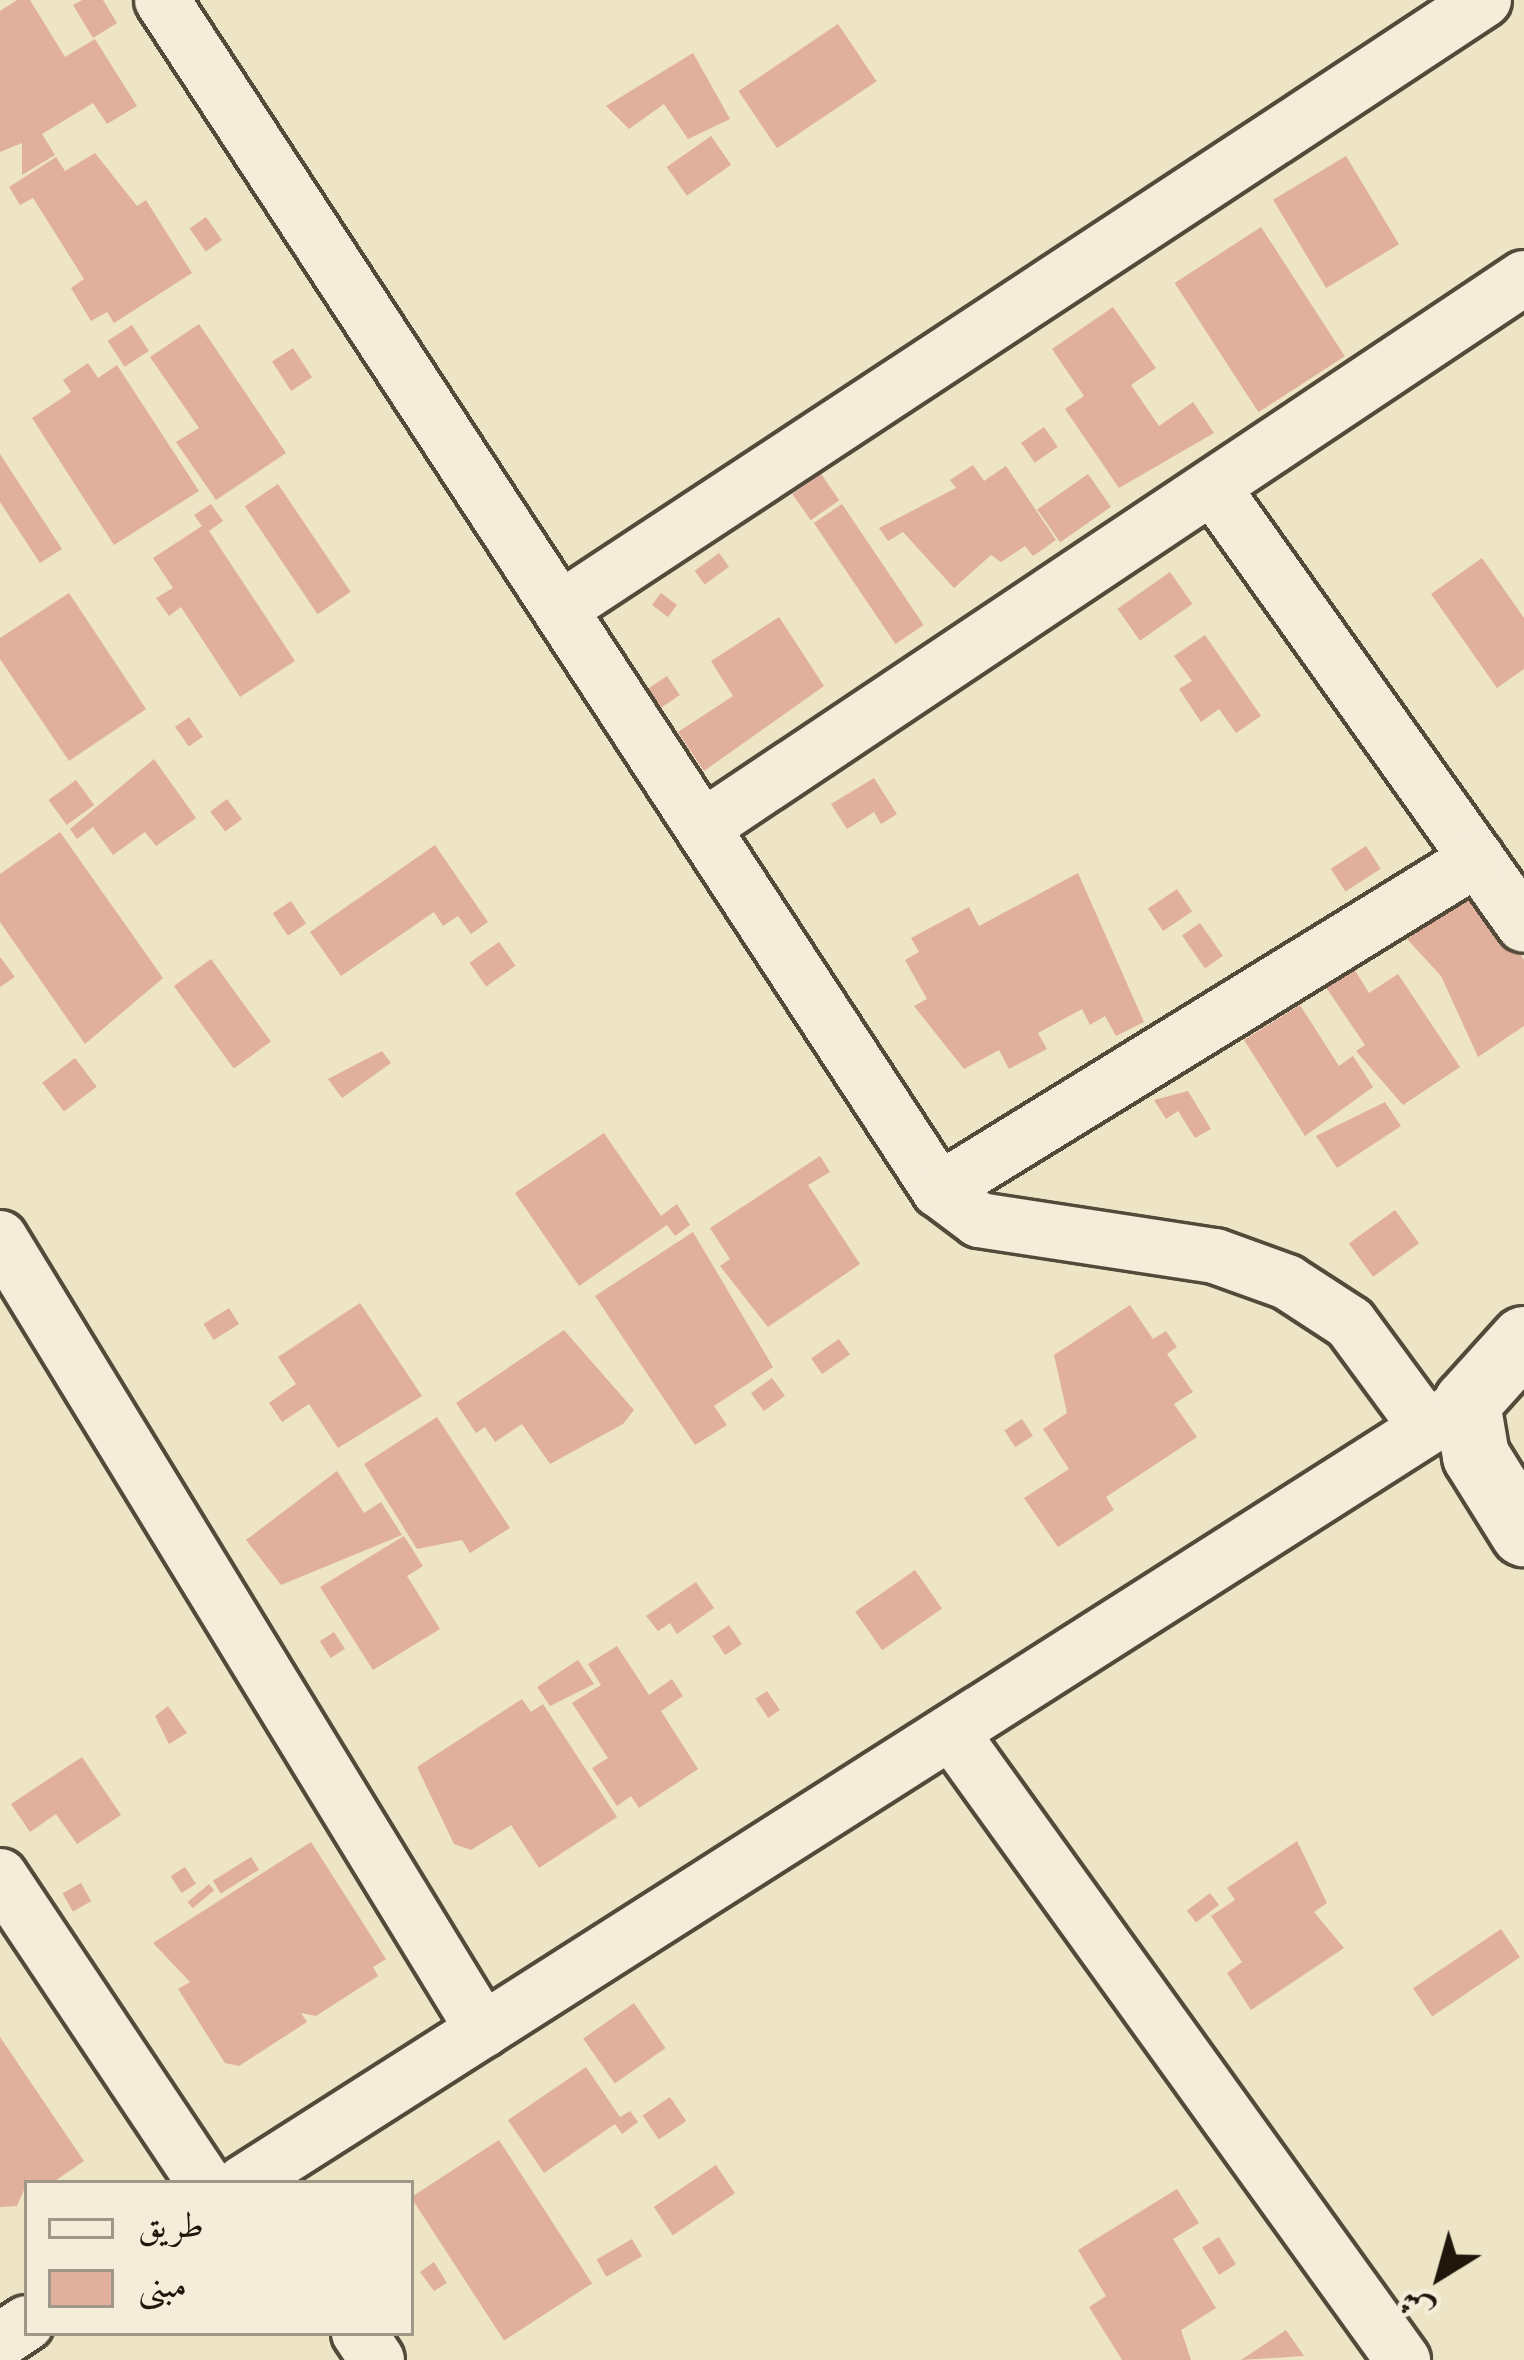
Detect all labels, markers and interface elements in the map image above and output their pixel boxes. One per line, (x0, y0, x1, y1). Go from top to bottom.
legend (24, 2180, 414, 2336)
text: طريق (138, 2202, 204, 2254)
north arrow (1380, 2216, 1500, 2336)
text: مبنى (138, 2262, 187, 2314)
text: ش (1391, 2276, 1446, 2334)

